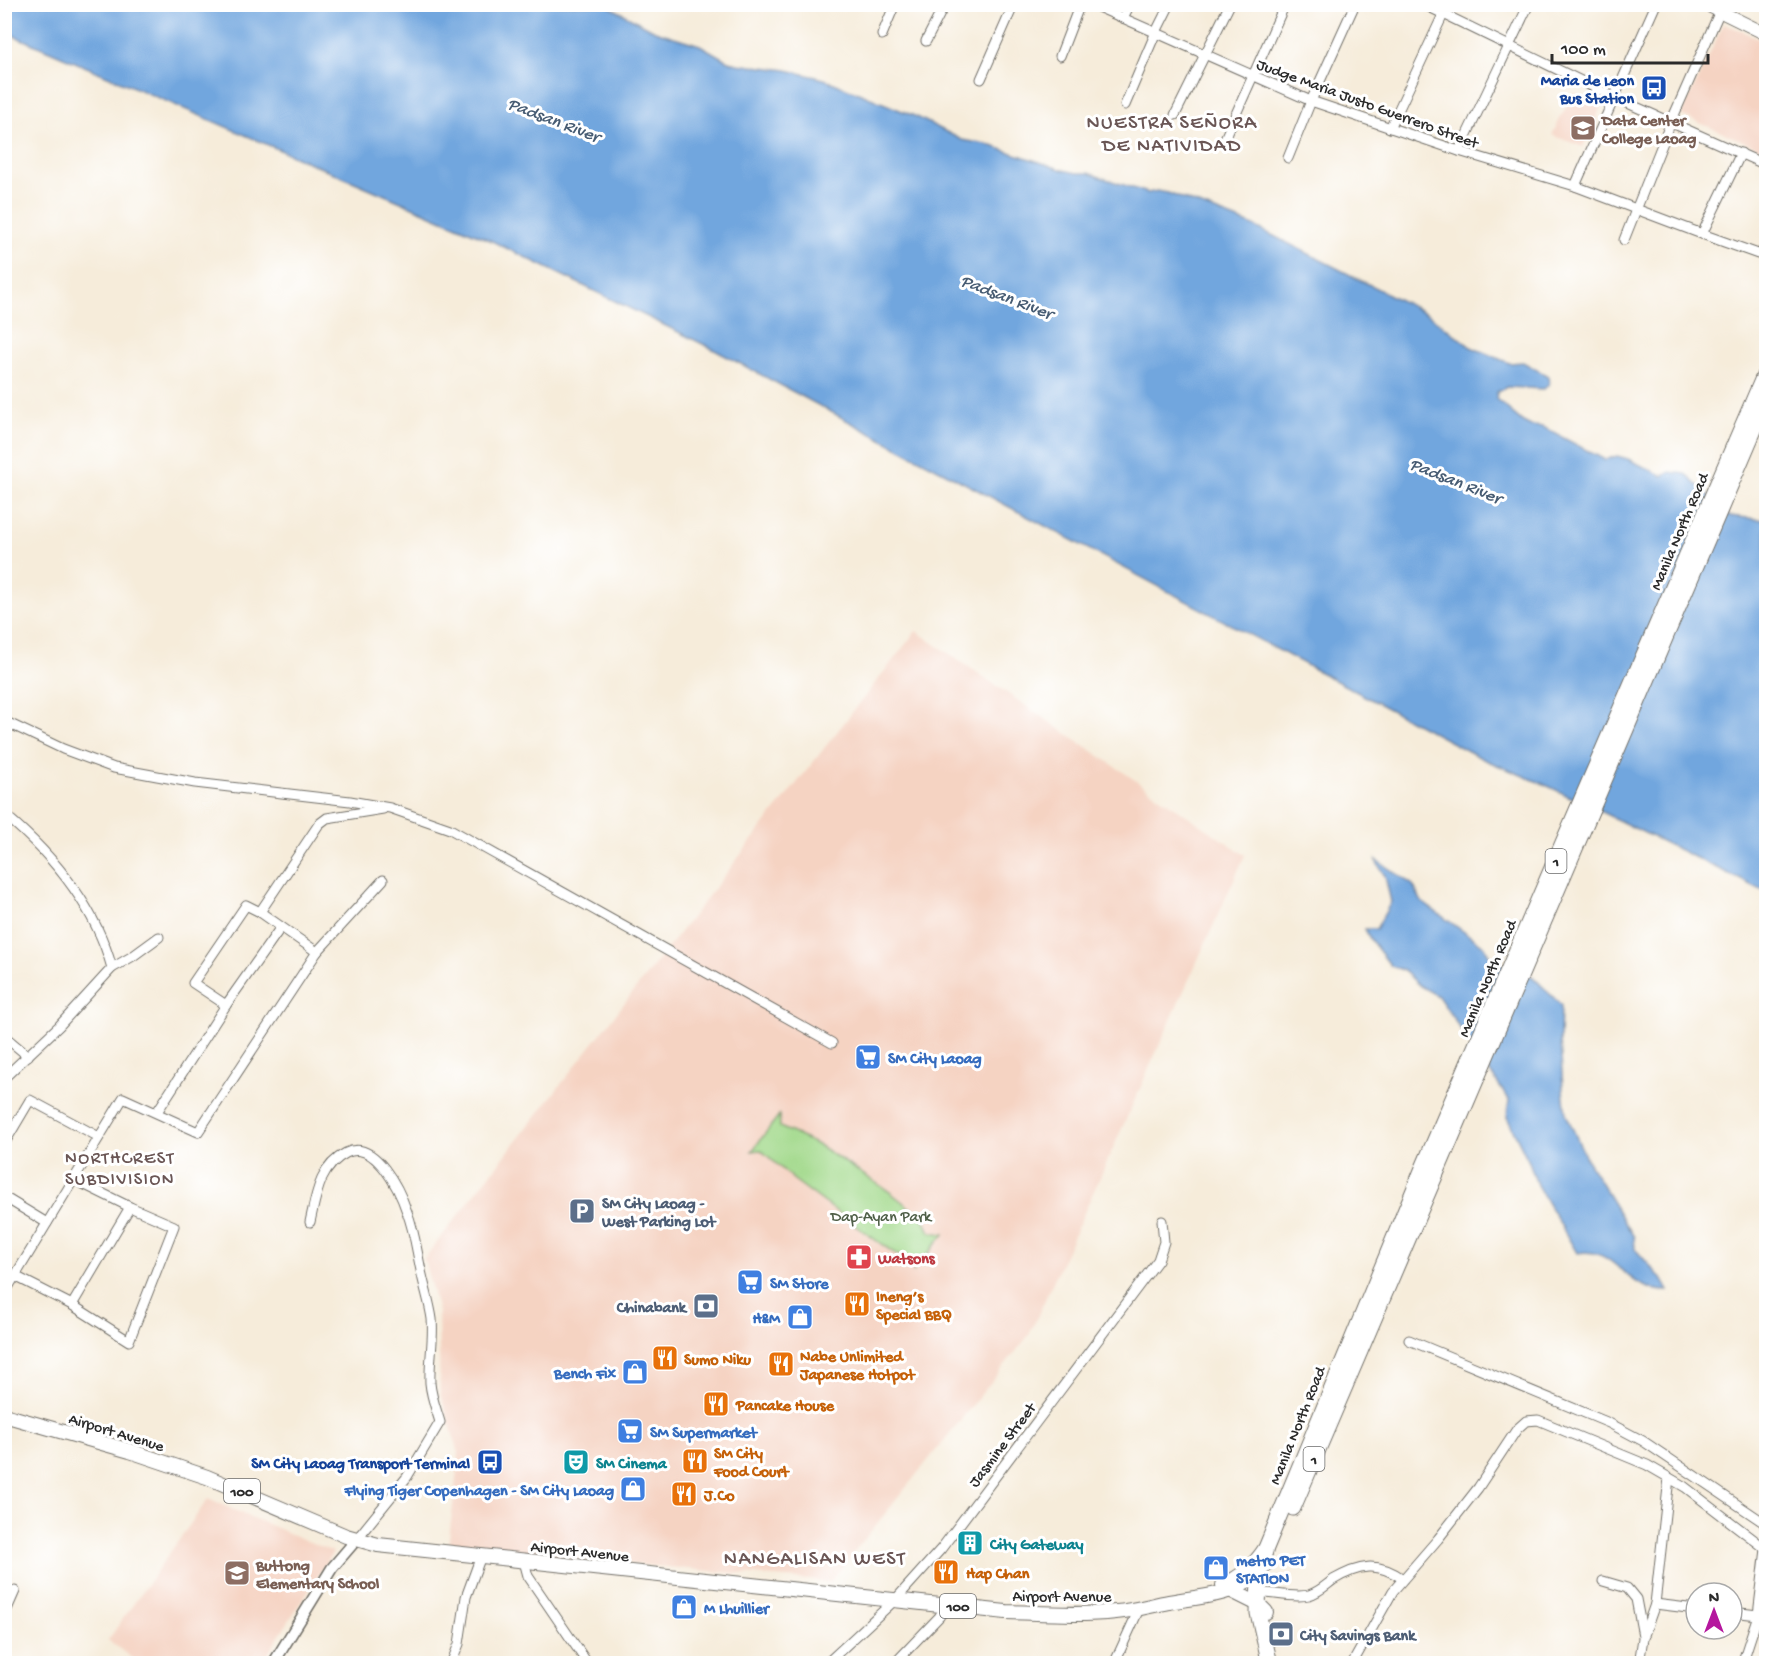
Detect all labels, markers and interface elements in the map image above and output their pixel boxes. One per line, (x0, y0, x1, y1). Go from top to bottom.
scale bar (1552, 27, 1708, 65)
text: 100 m (1560, 40, 1606, 61)
street label: Judge Maria Justo Guerrero Street (1253, 56, 1482, 155)
place label: Maria de Leon Bus Station (1541, 73, 1634, 110)
bus stop icon: Maria de Leon Bus Station (1639, 73, 1669, 103)
water label: Padsan River (504, 94, 605, 150)
district label: NUESTRA SEÑORA DE NATIVIDAD (1086, 113, 1258, 159)
school or university icon: Data Center College Laoag (1568, 113, 1598, 143)
place label: Data Center College Laoag (1600, 113, 1696, 150)
water label: Padsan River (957, 271, 1058, 327)
water label: Padsan River (1406, 454, 1507, 512)
street label: Manila North Road (1648, 469, 1715, 594)
road number: 1 (1546, 849, 1566, 873)
street label: Manila North Road (1456, 916, 1523, 1041)
supermarket icon: SM City Laoag (853, 1042, 883, 1072)
place label: SM City Laoag (888, 1051, 982, 1070)
district label: NORTHCREST SUBDIVISION (65, 1149, 175, 1191)
parking icon: SM City Laoag - West Parking Lot (567, 1196, 597, 1226)
place label: SM City Laoag - West Parking Lot (601, 1196, 717, 1233)
park label: Dap-Ayan Park (830, 1209, 933, 1228)
pharmacy icon: Watsons (844, 1242, 874, 1272)
place label: Watsons (877, 1251, 936, 1270)
supermarket icon: SM Store (735, 1267, 765, 1297)
place label: SM Store (770, 1276, 829, 1295)
restaurant icon: Ineng’s Special BBQ (842, 1289, 872, 1319)
place label: Ineng’s Special BBQ (876, 1289, 952, 1326)
bank icon: Chinabank (691, 1291, 721, 1321)
place label: Chinabank (616, 1300, 688, 1319)
shop icon: H&M (785, 1302, 815, 1332)
place label: H&M (752, 1311, 781, 1330)
restaurant icon: Sumo Niku (650, 1343, 680, 1373)
restaurant icon: Nabe Unlimited Japanese Hotpot (766, 1349, 796, 1379)
place label: Nabe Unlimited Japanese Hotpot (799, 1349, 916, 1386)
place label: Sumo Niku (684, 1352, 751, 1371)
shop icon: Bench Fix (620, 1357, 650, 1387)
street label: Manila North Road (1267, 1363, 1332, 1488)
place label: Bench Fix (553, 1366, 617, 1385)
restaurant icon: Pancake House (701, 1389, 731, 1419)
place label: Pancake House (735, 1398, 835, 1417)
street label: Jasmine Street (966, 1399, 1042, 1492)
street label: Airport Avenue (66, 1411, 167, 1458)
supermarket icon: SM Supermarket (615, 1416, 645, 1446)
place label: SM Supermarket (650, 1425, 758, 1444)
restaurant icon: SM City Food Court (680, 1446, 710, 1476)
place label: SM City Food Court (713, 1446, 790, 1483)
bus stop icon: SM City Laoag Transport Terminal (475, 1447, 505, 1477)
theatre icon: SM Cinema (561, 1447, 591, 1477)
road number: 1 (1304, 1447, 1324, 1471)
place label: SM City Laoag Transport Terminal (251, 1456, 470, 1475)
place label: SM Cinema (596, 1456, 668, 1475)
shop icon: Flying Tiger Copenhagen - SM City Laoag (618, 1474, 648, 1504)
road number: 100 (224, 1479, 260, 1503)
restaurant icon: J.Co (669, 1479, 699, 1509)
place label: Flying Tiger Copenhagen - SM City Laoag (344, 1483, 614, 1502)
place label: J.Co (703, 1488, 735, 1507)
building icon: City Gateway (955, 1528, 985, 1558)
place label: City Gateway (989, 1537, 1083, 1556)
street label: Airport Avenue (529, 1539, 631, 1568)
district label: NANGALISAN WEST (724, 1549, 906, 1572)
shop icon: metro PET STATION (1201, 1553, 1231, 1583)
place label: metro PET STATION (1236, 1553, 1307, 1590)
restaurant icon: Hap Chan (931, 1557, 961, 1587)
school or university icon: Buttong Elementary School (222, 1558, 252, 1588)
place label: Buttong Elementary School (255, 1558, 380, 1595)
place label: Hap Chan (966, 1566, 1030, 1585)
north arrow (1684, 1581, 1744, 1641)
street label: Airport Avenue (1013, 1589, 1112, 1608)
text: N (1709, 1590, 1720, 1609)
shop icon: M Lhuillier (669, 1592, 699, 1622)
road number: 100 (940, 1594, 976, 1618)
place label: M Lhuillier (704, 1601, 771, 1620)
bank icon: City Savings Bank (1266, 1619, 1296, 1649)
place label: City Savings Bank (1299, 1628, 1417, 1647)

